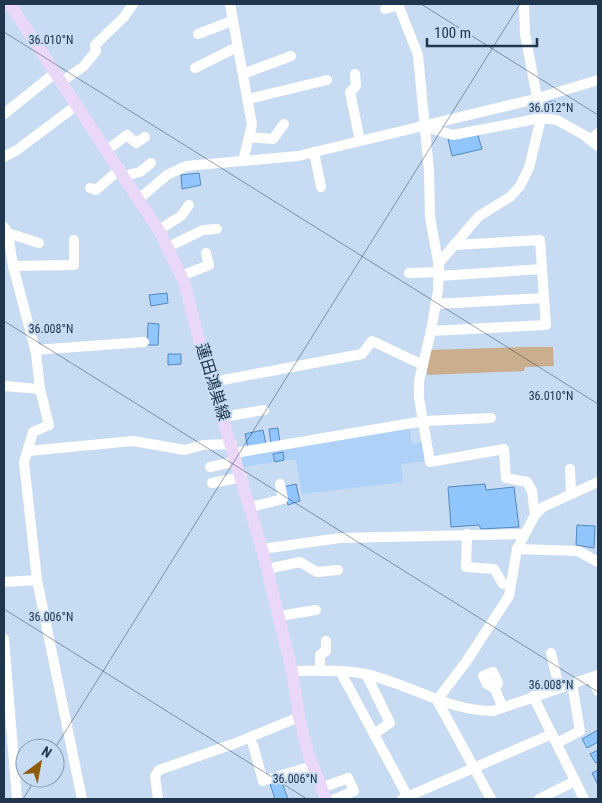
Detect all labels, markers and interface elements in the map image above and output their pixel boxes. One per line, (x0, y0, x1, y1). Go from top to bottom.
scale bar (427, 15, 537, 47)
text: 100 m (434, 24, 471, 42)
text: 36.010°N (29, 33, 73, 47)
text: 36.012°N (529, 101, 573, 115)
text: 36.008°N (29, 322, 73, 336)
street label: 蓮田鴻巣線 (192, 341, 234, 423)
text: 36.010°N (529, 389, 573, 403)
text: 36.006°N (29, 610, 73, 624)
text: 36.008°N (529, 678, 573, 692)
north arrow (15, 738, 65, 788)
text: N (39, 743, 55, 761)
text: 36.006°N (273, 772, 317, 786)

